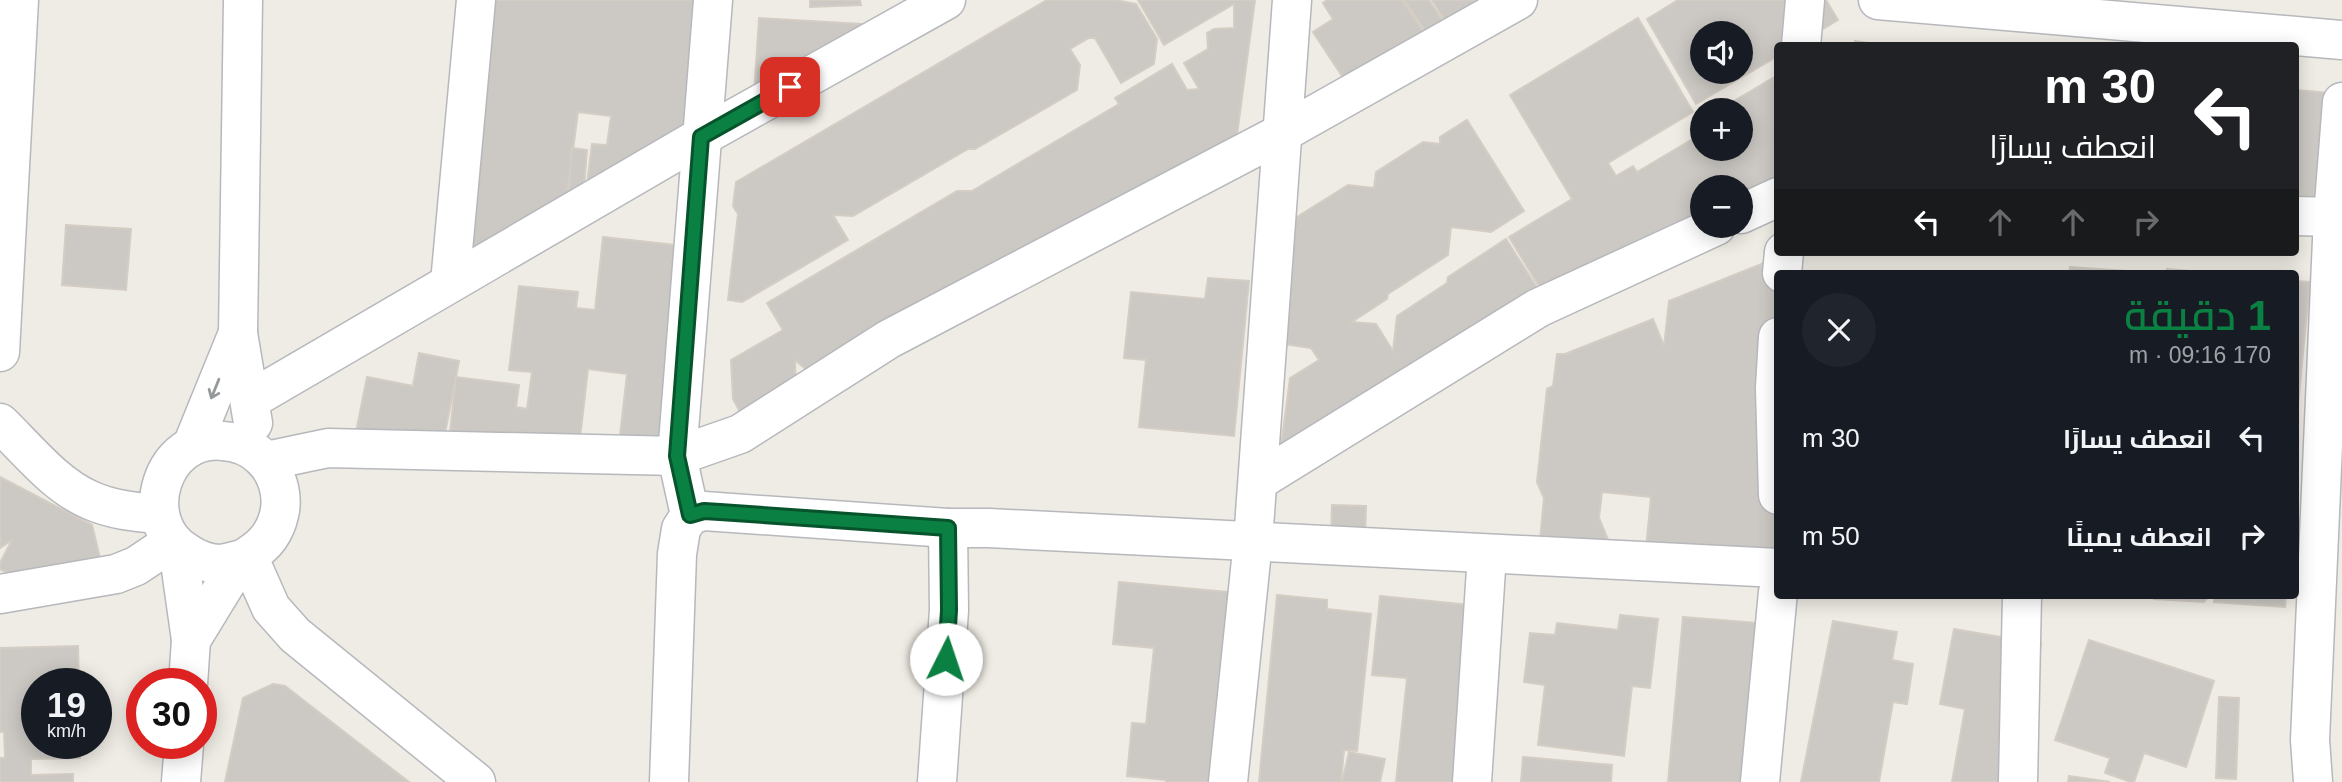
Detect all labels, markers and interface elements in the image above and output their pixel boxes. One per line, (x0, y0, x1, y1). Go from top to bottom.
map controls (1690, 21, 1753, 238)
button: sound (1690, 21, 1753, 84)
pin (760, 57, 820, 117)
text: 30 m (2044, 59, 2156, 113)
icon: arrive (771, 68, 809, 106)
icon: left (2180, 70, 2271, 161)
button: + (1690, 98, 1753, 161)
text: انعطف يسارًا (1989, 129, 2156, 165)
button: − (1690, 175, 1753, 238)
icon: left (1908, 203, 1946, 241)
icon: ahead (1981, 203, 2019, 241)
icon: ahead (2054, 203, 2092, 241)
icon: right (2127, 203, 2165, 241)
text: 1 دقيقة (2124, 292, 2271, 339)
button: close (1802, 293, 1876, 367)
text: 170 m · 09:16 (2129, 342, 2271, 368)
one-way arrow (208, 378, 221, 400)
icon: left (2233, 419, 2271, 457)
text: 30 m (1802, 423, 1860, 453)
text: انعطف يسارًا (2063, 424, 2212, 454)
icon: right (2233, 517, 2271, 555)
text: 50 m (1802, 521, 1860, 551)
text: انعطف يمينًا (2066, 522, 2212, 552)
position arrow (909, 622, 983, 696)
speed limit sign: 30 (126, 668, 217, 759)
text: 19 (47, 685, 86, 724)
text: km/h (47, 721, 86, 741)

